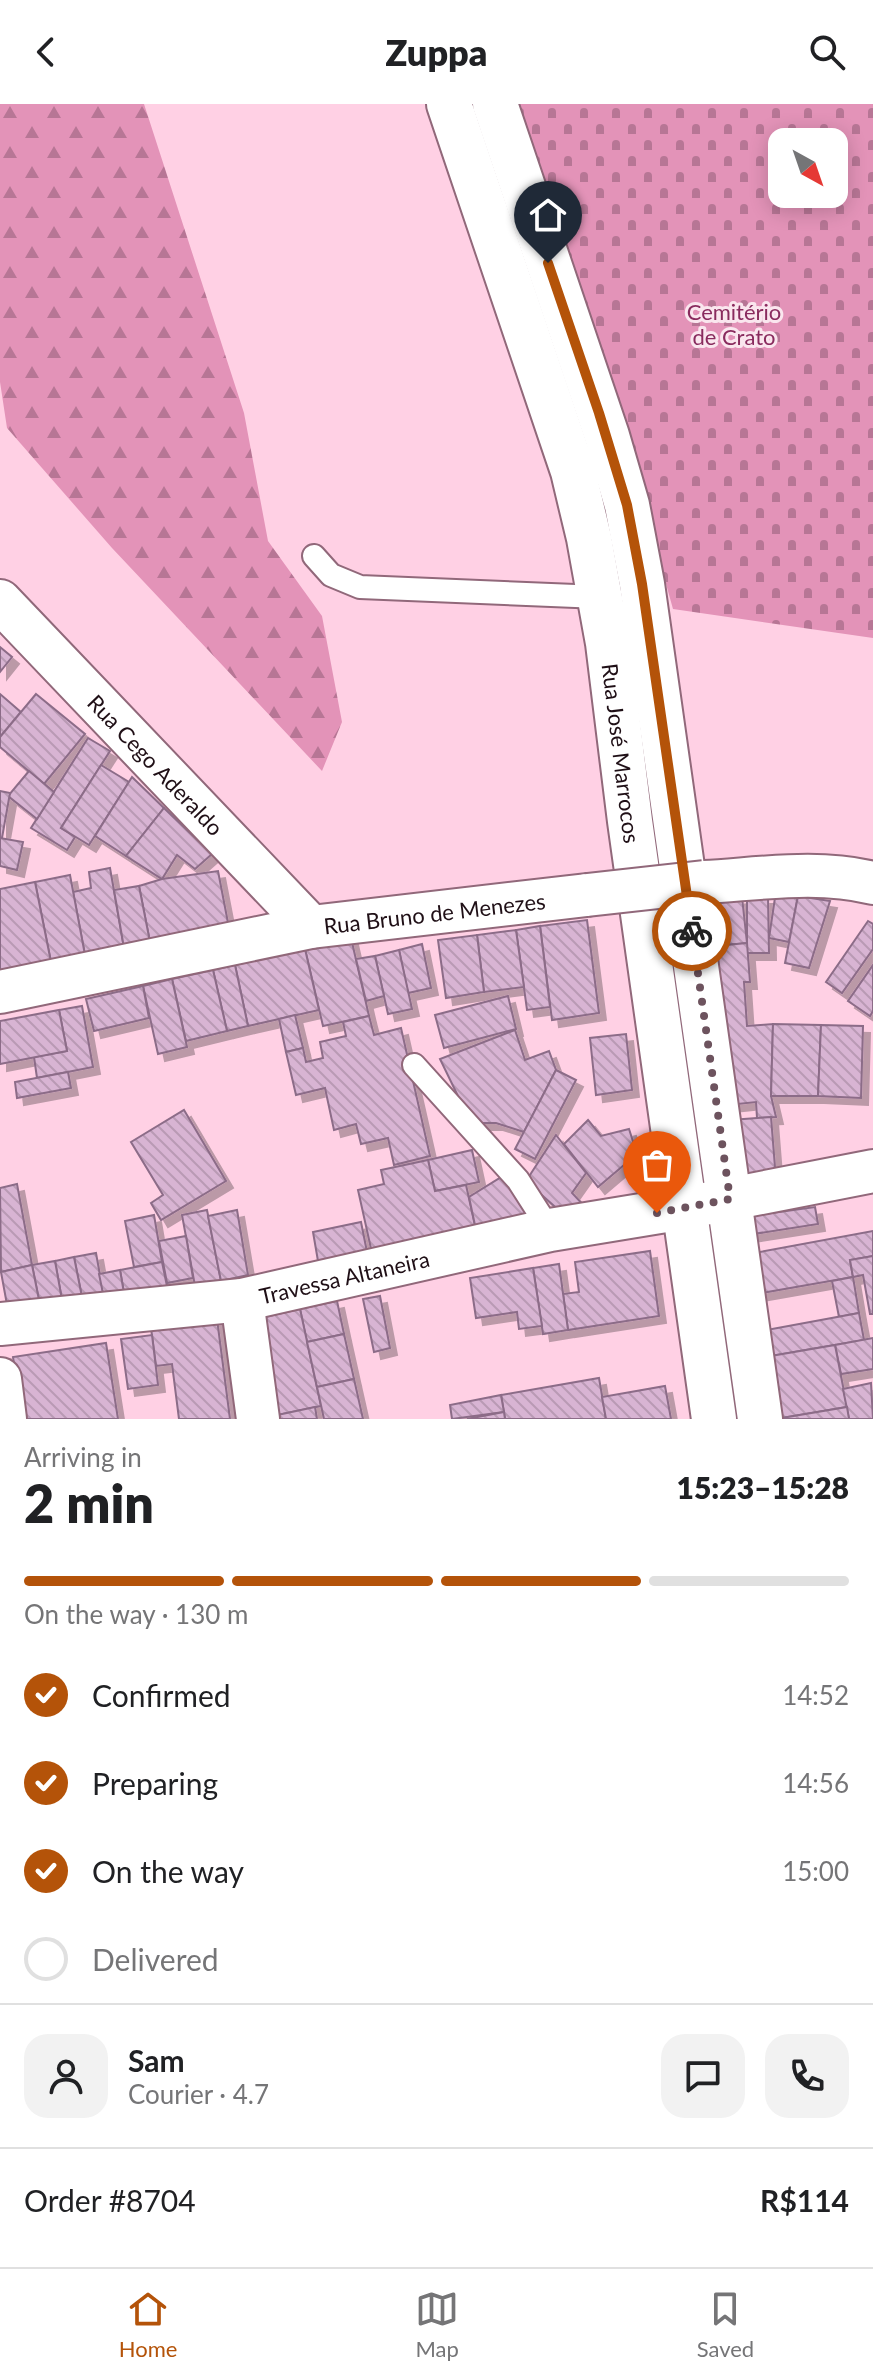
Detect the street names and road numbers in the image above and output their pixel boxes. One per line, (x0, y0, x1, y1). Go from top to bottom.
street label: Rua José Marrocos (597, 662, 646, 845)
street label: Rua Cego Aderaldo (83, 689, 229, 841)
street label: Rua Bruno de Menezes (322, 886, 547, 939)
street label: Travessa Altaneira (257, 1244, 432, 1309)

